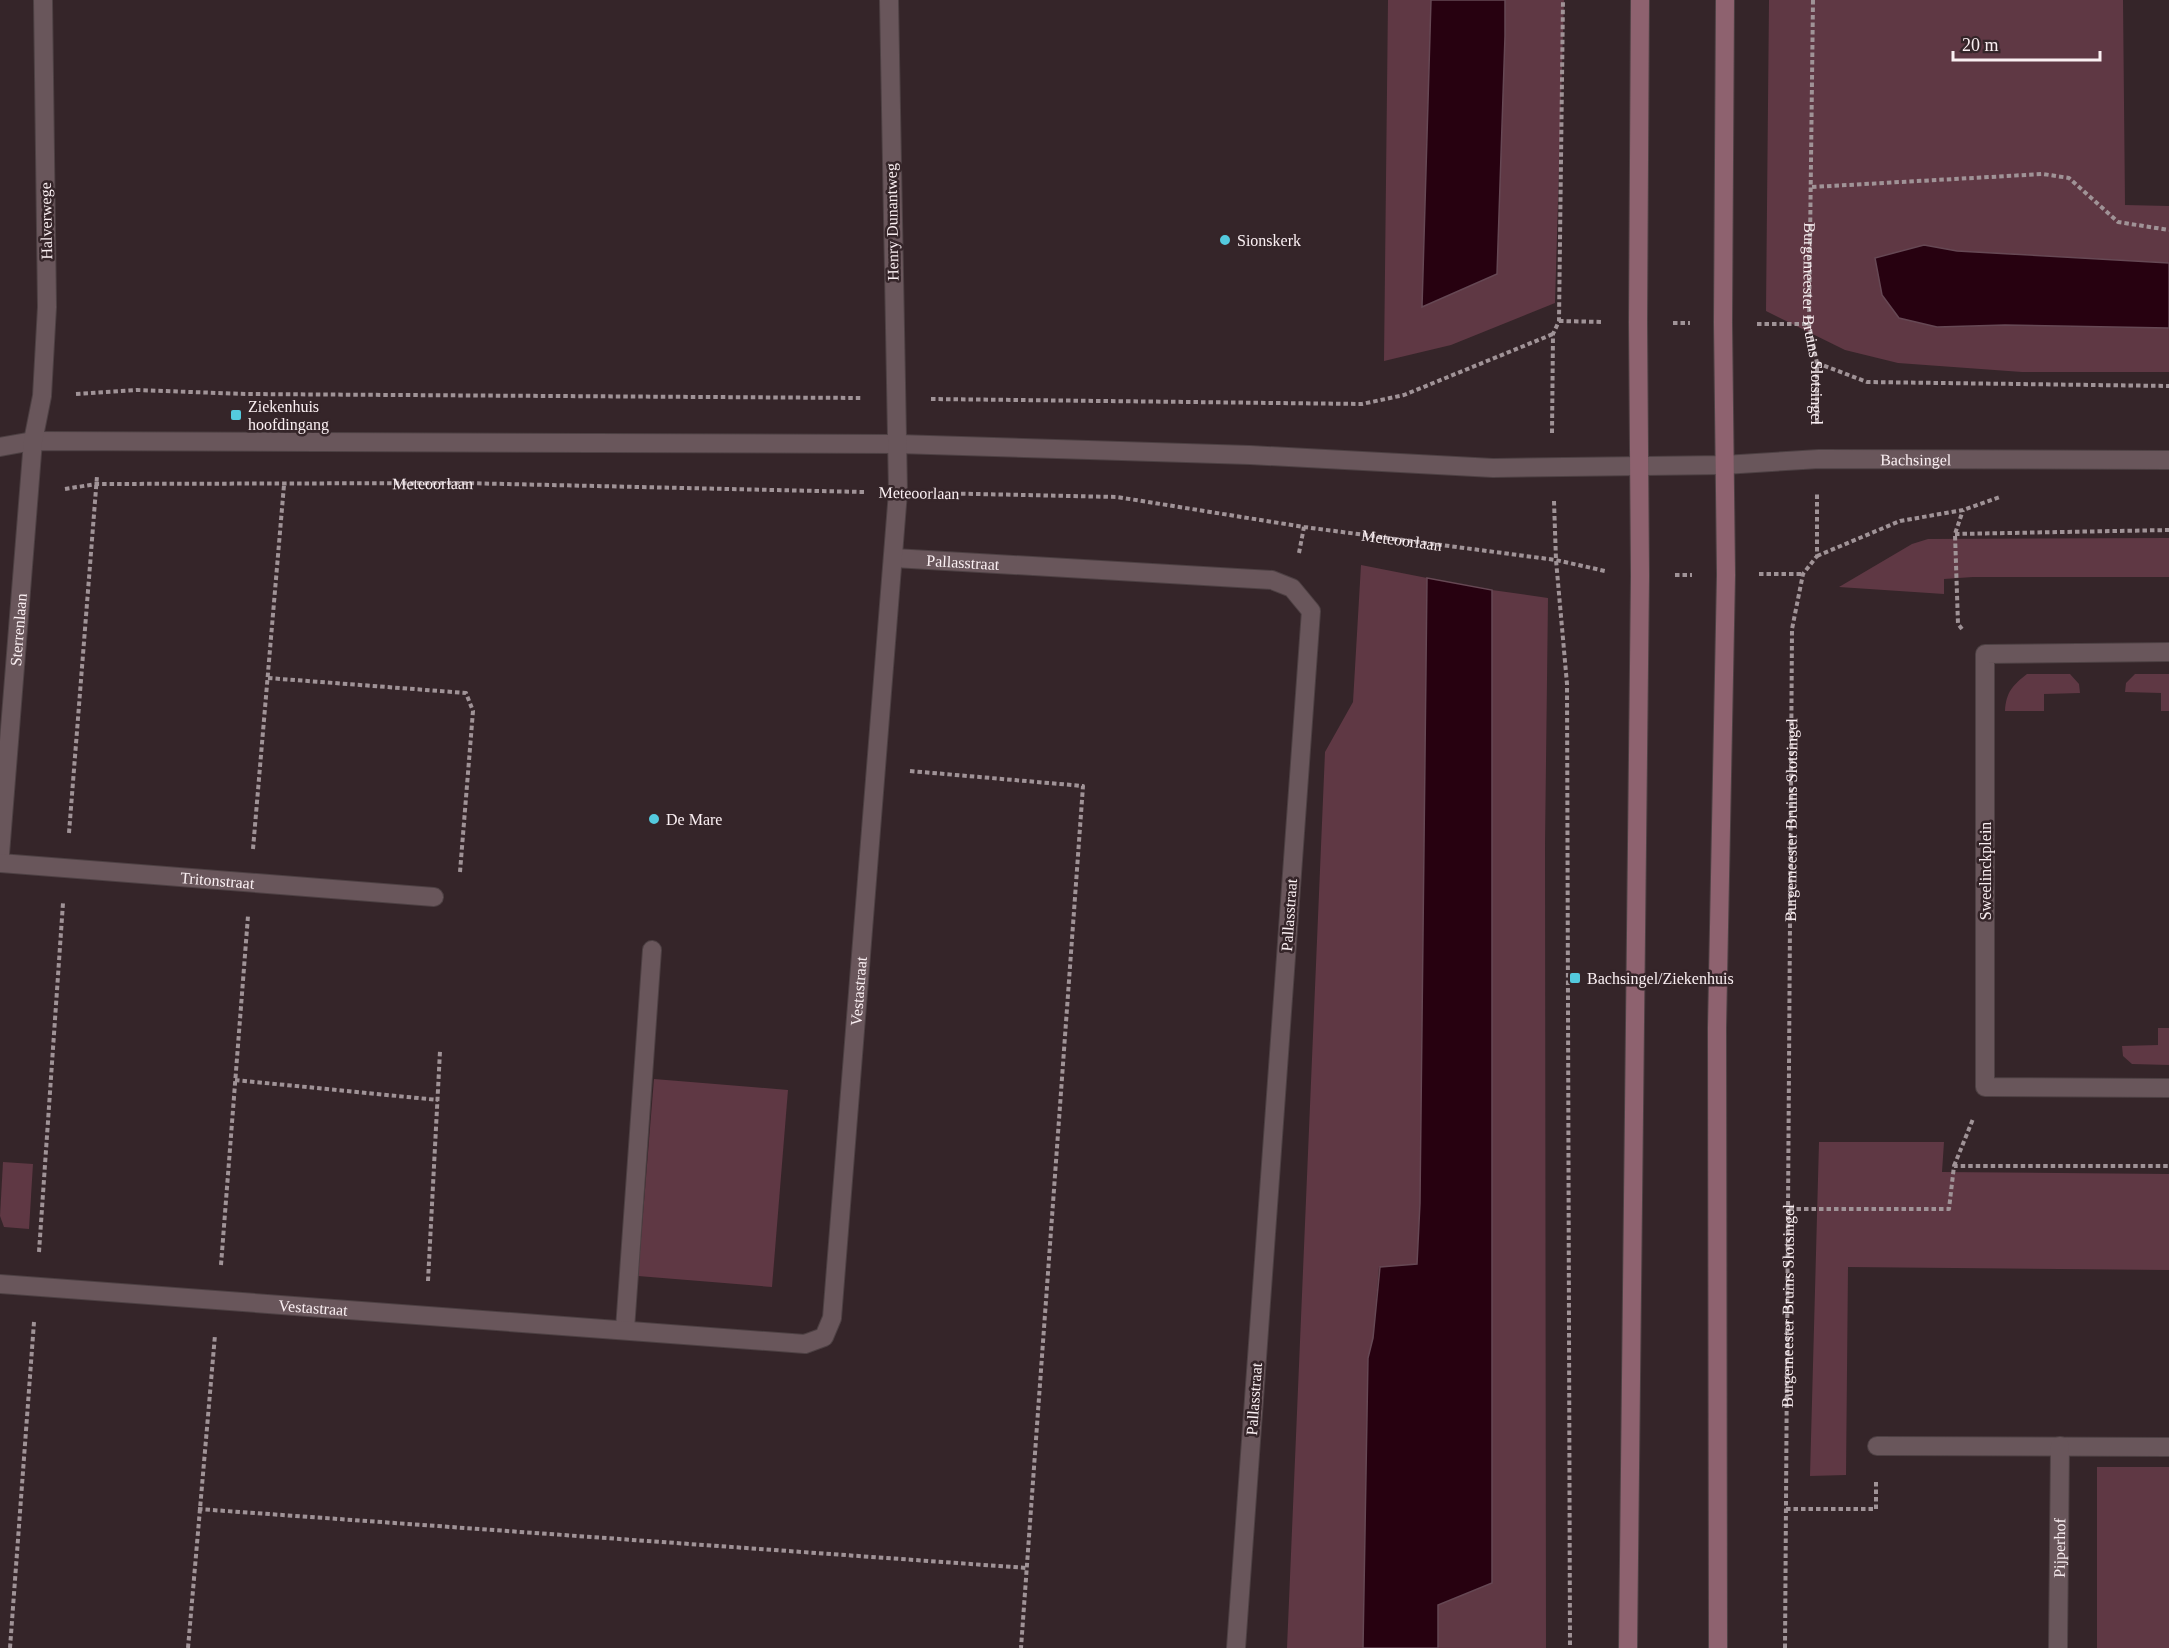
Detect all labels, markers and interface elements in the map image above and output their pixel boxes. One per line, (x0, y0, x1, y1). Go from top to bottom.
scale bar (1953, 24, 2100, 62)
text: 20 m (1962, 35, 1999, 55)
street label: Henry Dunantweg (882, 163, 903, 281)
street label: Halverwege (37, 182, 56, 260)
street label: Burgemeester Bruins Slotsingel (1800, 222, 1826, 425)
place label: Sionskerk (1237, 232, 1301, 249)
marker: Sionskerk (1218, 233, 1232, 247)
place label: Ziekenhuis hoofdingang (248, 398, 329, 434)
marker: Ziekenhuis hoofdingang (229, 408, 243, 422)
street label: Bachsingel (1880, 451, 1952, 469)
street label: Meteoorlaan (392, 474, 473, 492)
street label: Meteoorlaan (878, 484, 960, 502)
street label: Meteoorlaan (1361, 526, 1443, 553)
street label: Pallasstraat (926, 551, 1000, 573)
street label: Sterrenlaan (7, 593, 29, 667)
street label: Burgemeester Bruins Slotsingel (1781, 718, 1801, 922)
place label: De Mare (666, 811, 722, 828)
marker: De Mare (647, 812, 661, 826)
street label: Sweelinckplein (1977, 822, 1995, 920)
street label: Tritonstraat (180, 869, 256, 891)
street label: Pallasstraat (1278, 878, 1300, 952)
street label: Vestastraat (847, 955, 869, 1026)
place label: Bachsingel/Ziekenhuis (1587, 970, 1734, 988)
marker: Bachsingel/Ziekenhuis (1568, 971, 1582, 985)
street label: Burgemeester Bruins Slotsingel (1778, 1204, 1797, 1408)
street label: Vestastraat (278, 1296, 349, 1318)
street label: Pallasstraat (1243, 1362, 1265, 1436)
street label: Pijperhof (2050, 1517, 2068, 1578)

